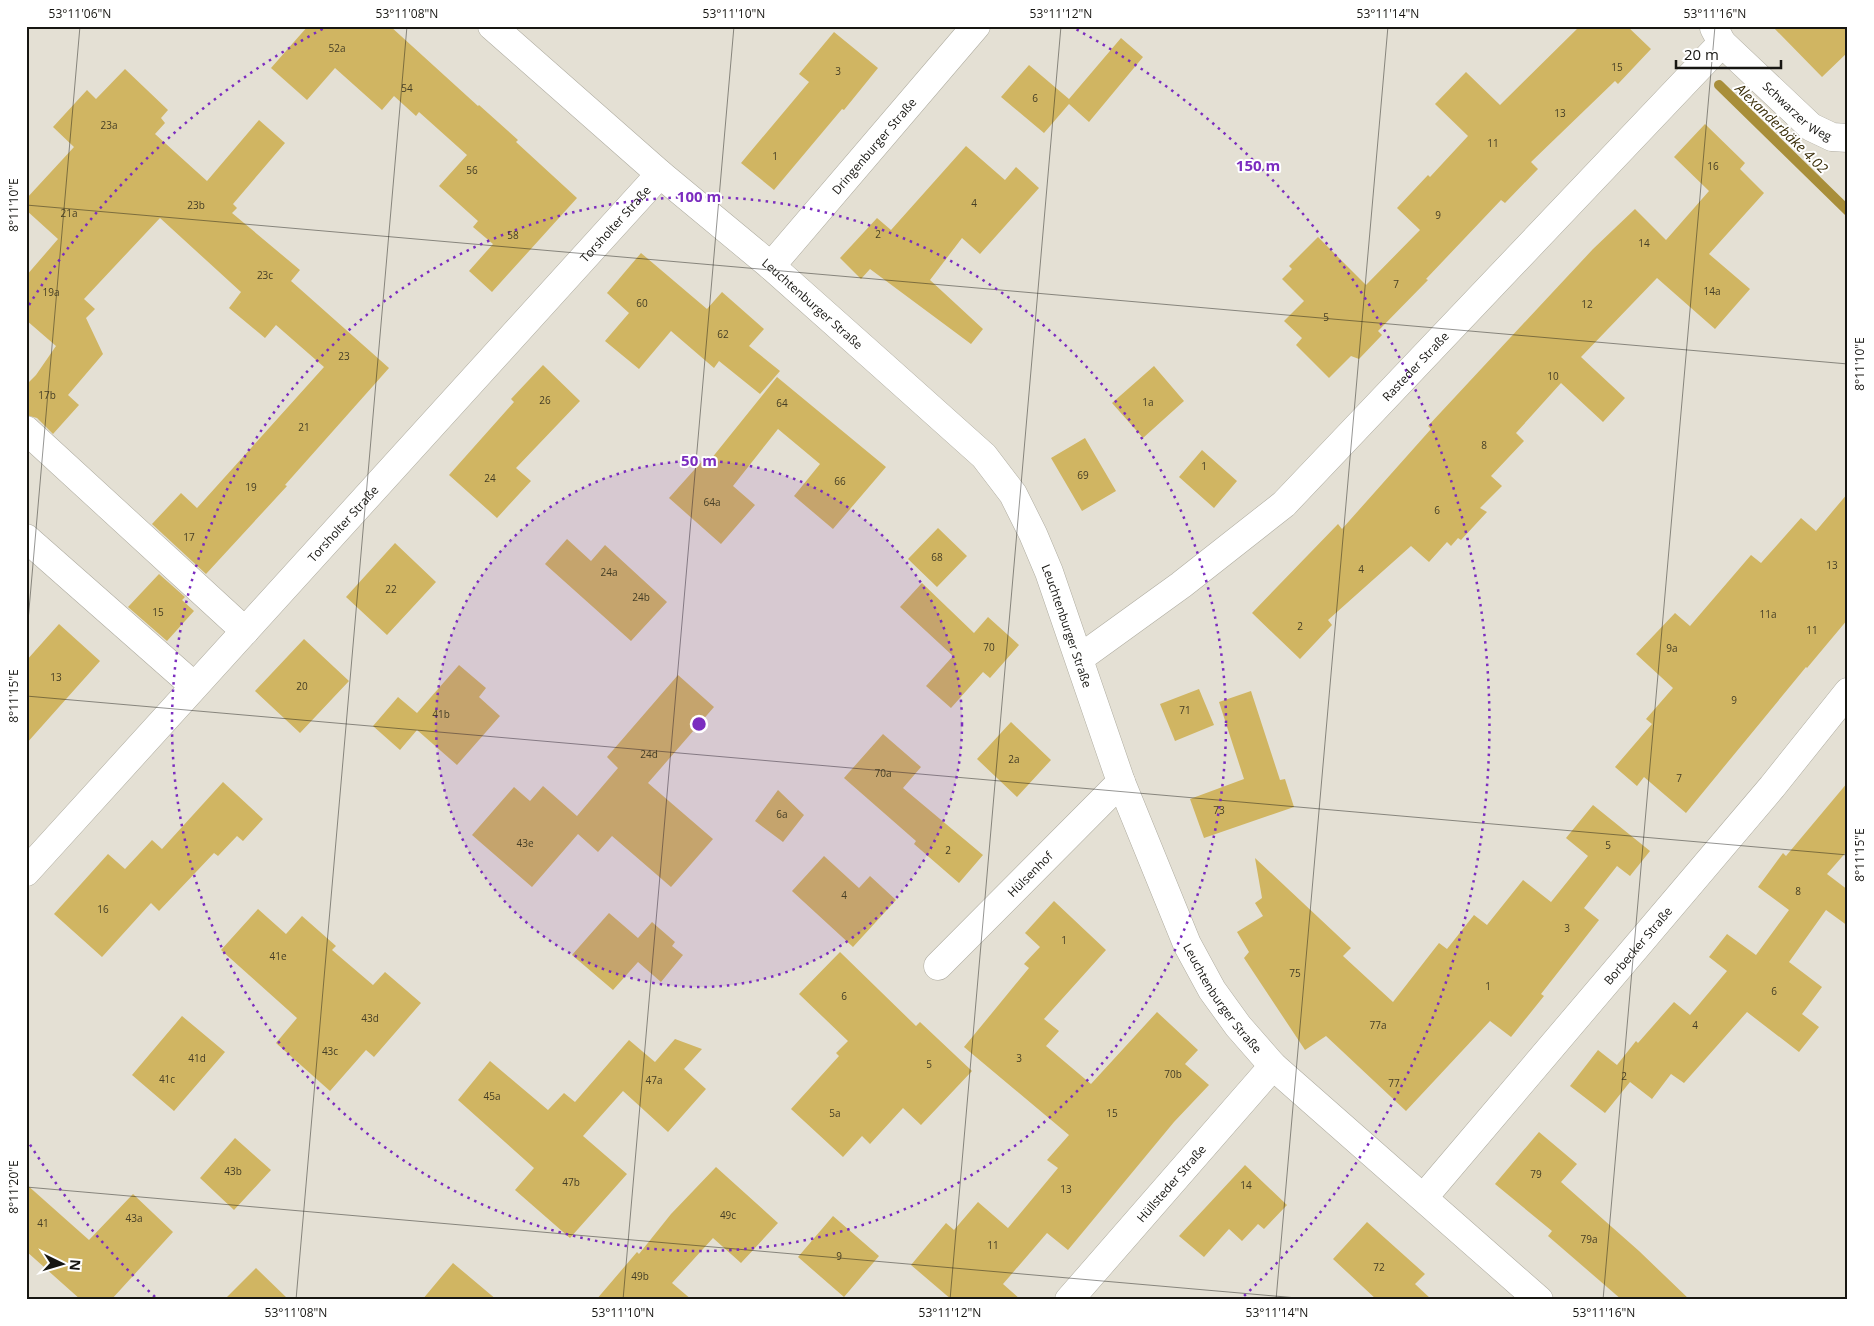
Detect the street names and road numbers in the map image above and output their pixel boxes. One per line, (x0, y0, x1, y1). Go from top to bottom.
street label: Schwarzer Weg (1759, 78, 1835, 144)
street label: Dringenburger Straße (827, 94, 920, 198)
street label: Torsholter Straße (576, 181, 654, 265)
street label: Leuchtenburger Straße (759, 254, 867, 353)
street label: Rasteder Straße (1378, 327, 1452, 404)
street label: Torsholter Straße (304, 481, 382, 565)
street label: Leuchtenburger Straße (1038, 561, 1097, 690)
street label: Hülsenhof (1003, 847, 1057, 900)
street label: Borbecker Straße (1600, 903, 1676, 988)
street label: Leuchtenburger Straße (1180, 940, 1266, 1056)
street label: Hüllsteder Straße (1132, 1141, 1210, 1226)

